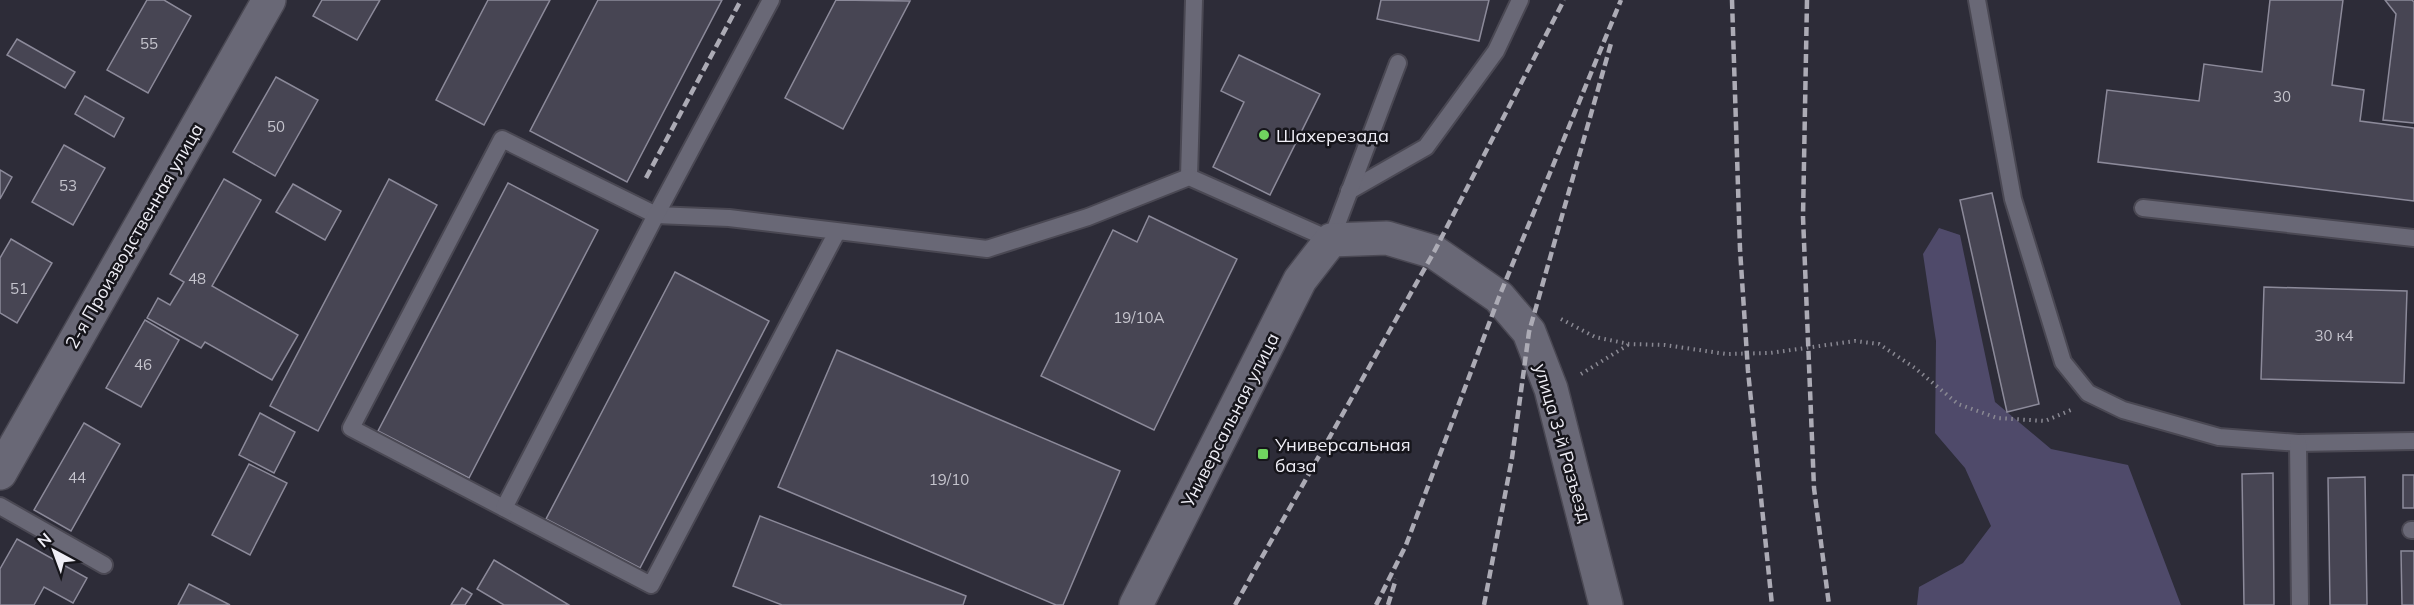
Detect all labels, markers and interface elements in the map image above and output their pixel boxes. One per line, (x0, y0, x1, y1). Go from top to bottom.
house number: 55 (140, 34, 158, 53)
house number: 30 (2273, 87, 2291, 106)
house number: 50 (267, 117, 285, 136)
street label: 2-я Производственная улица (60, 119, 208, 353)
place label: Шахерезада (1276, 124, 1389, 147)
marker: Шахерезада (1257, 128, 1271, 142)
house number: 53 (59, 176, 77, 195)
house number: 48 (188, 269, 206, 288)
house number: 51 (10, 279, 28, 298)
house number: 19/10А (1113, 308, 1165, 327)
house number: 30 к4 (2315, 326, 2354, 345)
street label: Универсальная улица (1176, 329, 1284, 512)
house number: 46 (134, 355, 152, 374)
street label: улица 3-й Разъезд (1529, 361, 1597, 525)
place label: Универсальная база (1274, 433, 1411, 477)
marker: Универсальная база (1256, 447, 1270, 461)
house number: 44 (68, 468, 86, 487)
house number: 19/10 (929, 470, 969, 489)
north arrow (24, 521, 84, 581)
text: N (33, 528, 55, 551)

